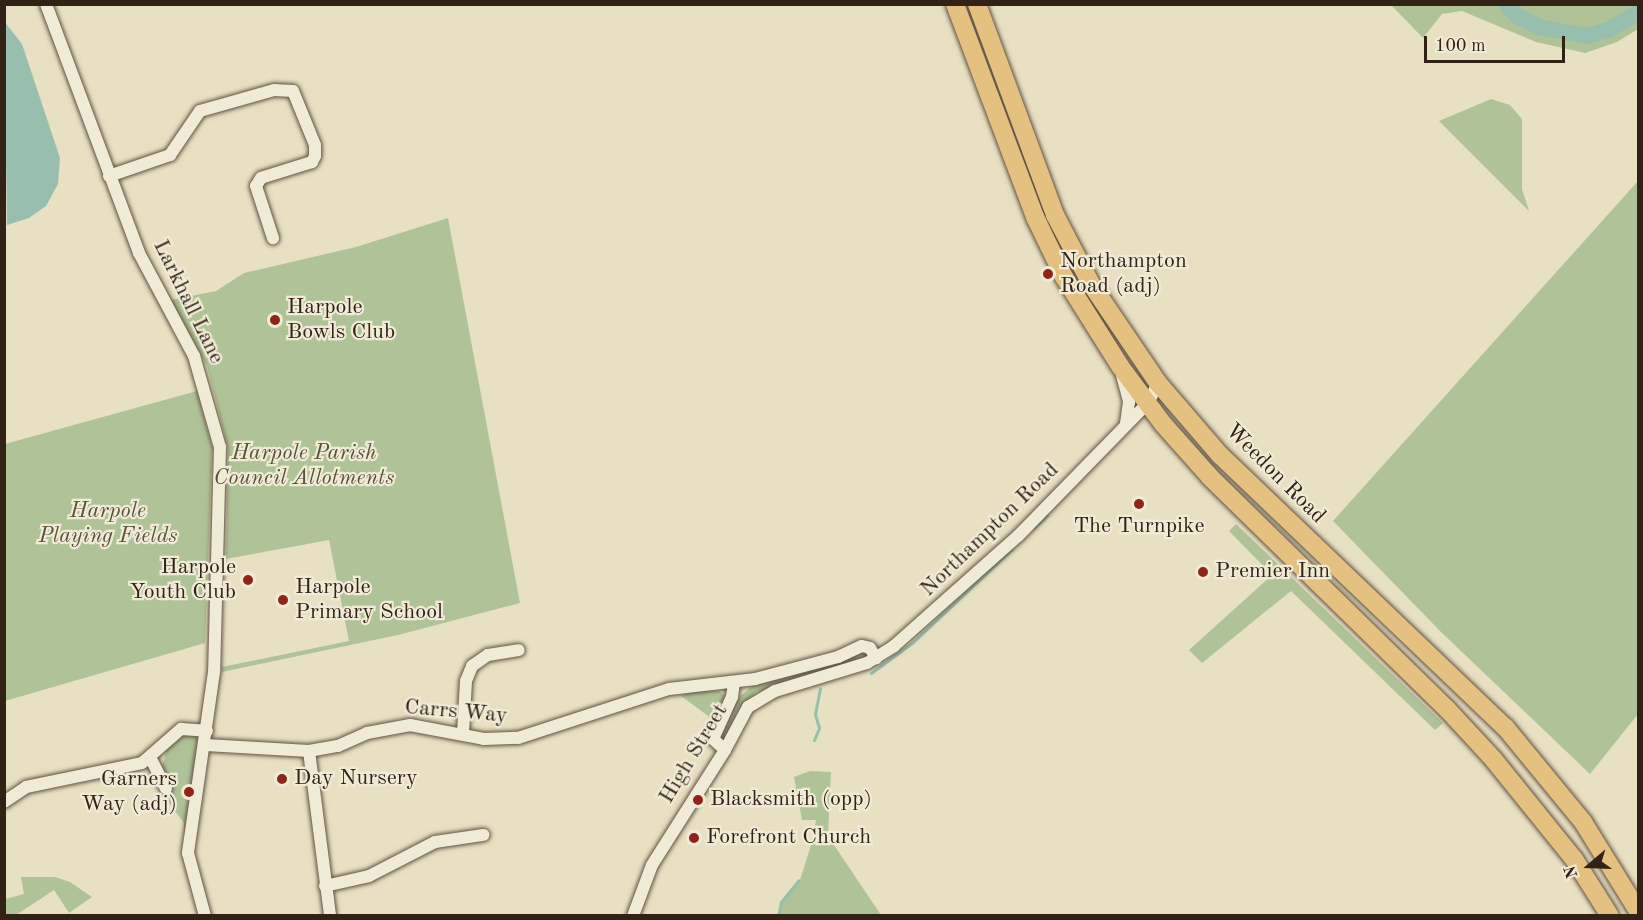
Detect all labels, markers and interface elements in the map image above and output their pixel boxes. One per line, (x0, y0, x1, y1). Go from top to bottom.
scale bar (1427, 24, 1568, 62)
text: 100 m (1435, 37, 1486, 55)
street label: Larkhall Lane (147, 236, 229, 368)
place label: Northampton Road (adj) (1060, 248, 1187, 300)
marker: Northampton Road (adj) (1041, 267, 1055, 281)
place label: Harpole Bowls Club (287, 294, 395, 346)
marker: Harpole Bowls Club (268, 313, 282, 327)
street label: Weedon Road (1219, 418, 1331, 530)
park label: Harpole Parish Council Allotments (214, 440, 394, 492)
street label: Northampton Road (915, 457, 1065, 603)
marker: The Turnpike (1132, 497, 1146, 511)
park label: Harpole Playing Fields (38, 498, 178, 550)
place label: The Turnpike (1073, 514, 1205, 540)
place label: Harpole Youth Club (129, 554, 236, 606)
place label: Premier Inn (1215, 559, 1330, 585)
marker: Premier Inn (1196, 565, 1210, 579)
marker: Harpole Youth Club (241, 573, 255, 587)
place label: Harpole Primary School (295, 574, 443, 626)
marker: Harpole Primary School (276, 593, 290, 607)
street label: Carrs Way (403, 694, 509, 730)
street label: High Street (654, 699, 734, 809)
place label: Garners Way (adj) (81, 766, 177, 818)
place label: Day Nursery (294, 766, 418, 792)
marker: Day Nursery (275, 772, 289, 786)
marker: Garners Way (adj) (182, 785, 196, 799)
place label: Blacksmith (opp) (710, 787, 872, 813)
marker: Blacksmith (opp) (691, 793, 705, 807)
place label: Forefront Church (706, 825, 871, 851)
marker: Forefront Church (687, 831, 701, 845)
north arrow (1559, 836, 1619, 896)
text: N (1562, 863, 1582, 880)

